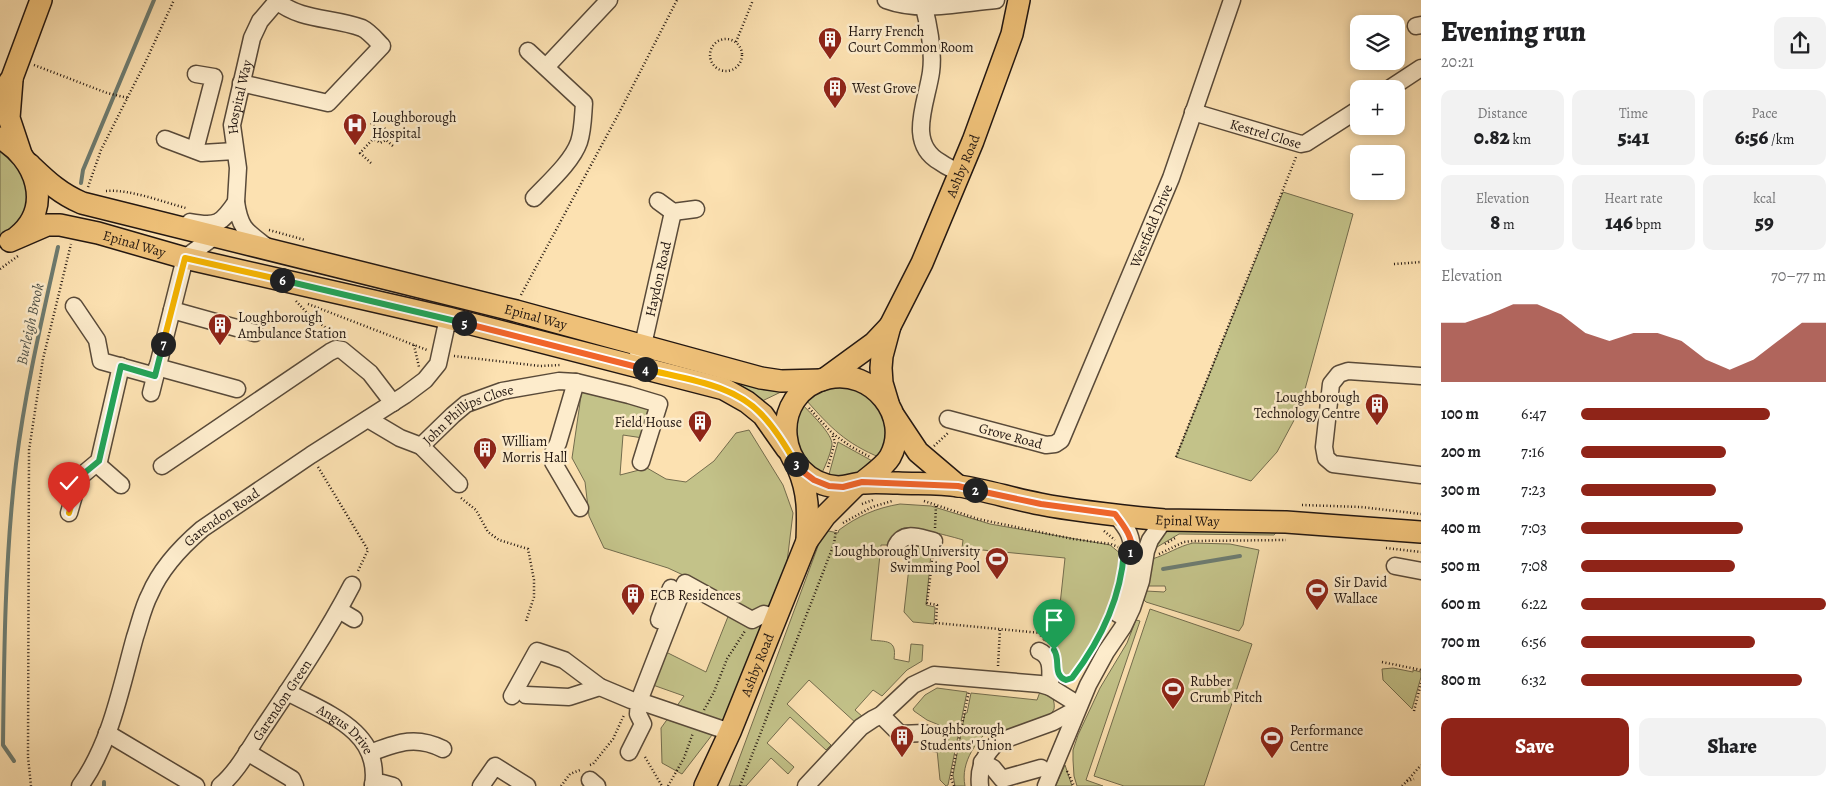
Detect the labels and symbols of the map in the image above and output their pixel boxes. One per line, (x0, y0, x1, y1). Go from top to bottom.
place label: Harry French Court Common Room (848, 22, 974, 57)
building icon: Harry French Court Common Room (817, 26, 843, 60)
street label: Hospital Way (222, 57, 256, 136)
building icon: West Grove (822, 75, 848, 109)
place label: West Grove (851, 79, 917, 98)
place label: Loughborough Hospital (372, 108, 457, 143)
hospital icon: Loughborough Hospital (342, 112, 368, 146)
street label: Kestrel Close (1228, 114, 1304, 153)
street label: Ashby Road (941, 131, 984, 201)
street label: Westfield Drive (1125, 181, 1177, 271)
street label: Epinal Way (101, 225, 169, 262)
street label: Haydon Road (640, 239, 676, 318)
pin: 6 (270, 268, 294, 292)
water label: Burleigh Brook (12, 281, 48, 367)
street label: Epinal Way (502, 299, 570, 334)
place label: Loughborough Ambulance Station (237, 308, 347, 343)
pin: 5 (452, 310, 476, 336)
building icon: Loughborough Ambulance Station (207, 312, 233, 346)
pin: 7 (150, 332, 176, 356)
pin: 4 (632, 356, 658, 382)
street label: John Phillips Close (418, 380, 515, 449)
place label: Loughborough Technology Centre (1254, 388, 1361, 423)
building icon: Loughborough Technology Centre (1364, 392, 1390, 426)
building icon: Field House (687, 409, 713, 443)
place label: Field House (614, 413, 682, 432)
street label: Grove Road (977, 418, 1045, 453)
place label: William Morris Hall (501, 432, 568, 467)
building icon: William Morris Hall (472, 436, 498, 470)
pin: 3 (784, 452, 808, 476)
pin (48, 462, 90, 513)
pin: 2 (962, 478, 988, 502)
street label: Garendon Road (179, 483, 263, 551)
street label: Epinal Way (1154, 510, 1220, 530)
pin: 1 (1118, 540, 1142, 564)
place label: Loughborough University Swimming Pool (834, 542, 981, 577)
sports icon: Loughborough University Swimming Pool (984, 546, 1010, 580)
place label: Sir David Wallace (1333, 573, 1388, 608)
sports icon: Sir David Wallace (1304, 577, 1330, 611)
building icon: ECB Residences (620, 582, 646, 616)
place label: ECB Residences (650, 586, 741, 605)
pin (1033, 599, 1075, 650)
street label: Ashby Road (736, 630, 779, 700)
street label: Garendon Green (248, 655, 316, 744)
place label: Rubber Crumb Pitch (1190, 672, 1263, 707)
sports icon: Rubber Crumb Pitch (1160, 676, 1186, 710)
street label: Angus Drive (313, 699, 378, 757)
place label: Loughborough Students' Union (920, 720, 1012, 755)
place label: Performance Centre (1290, 721, 1363, 756)
building icon: Loughborough Students' Union (889, 724, 915, 758)
sports icon: Performance Centre (1259, 725, 1285, 759)

